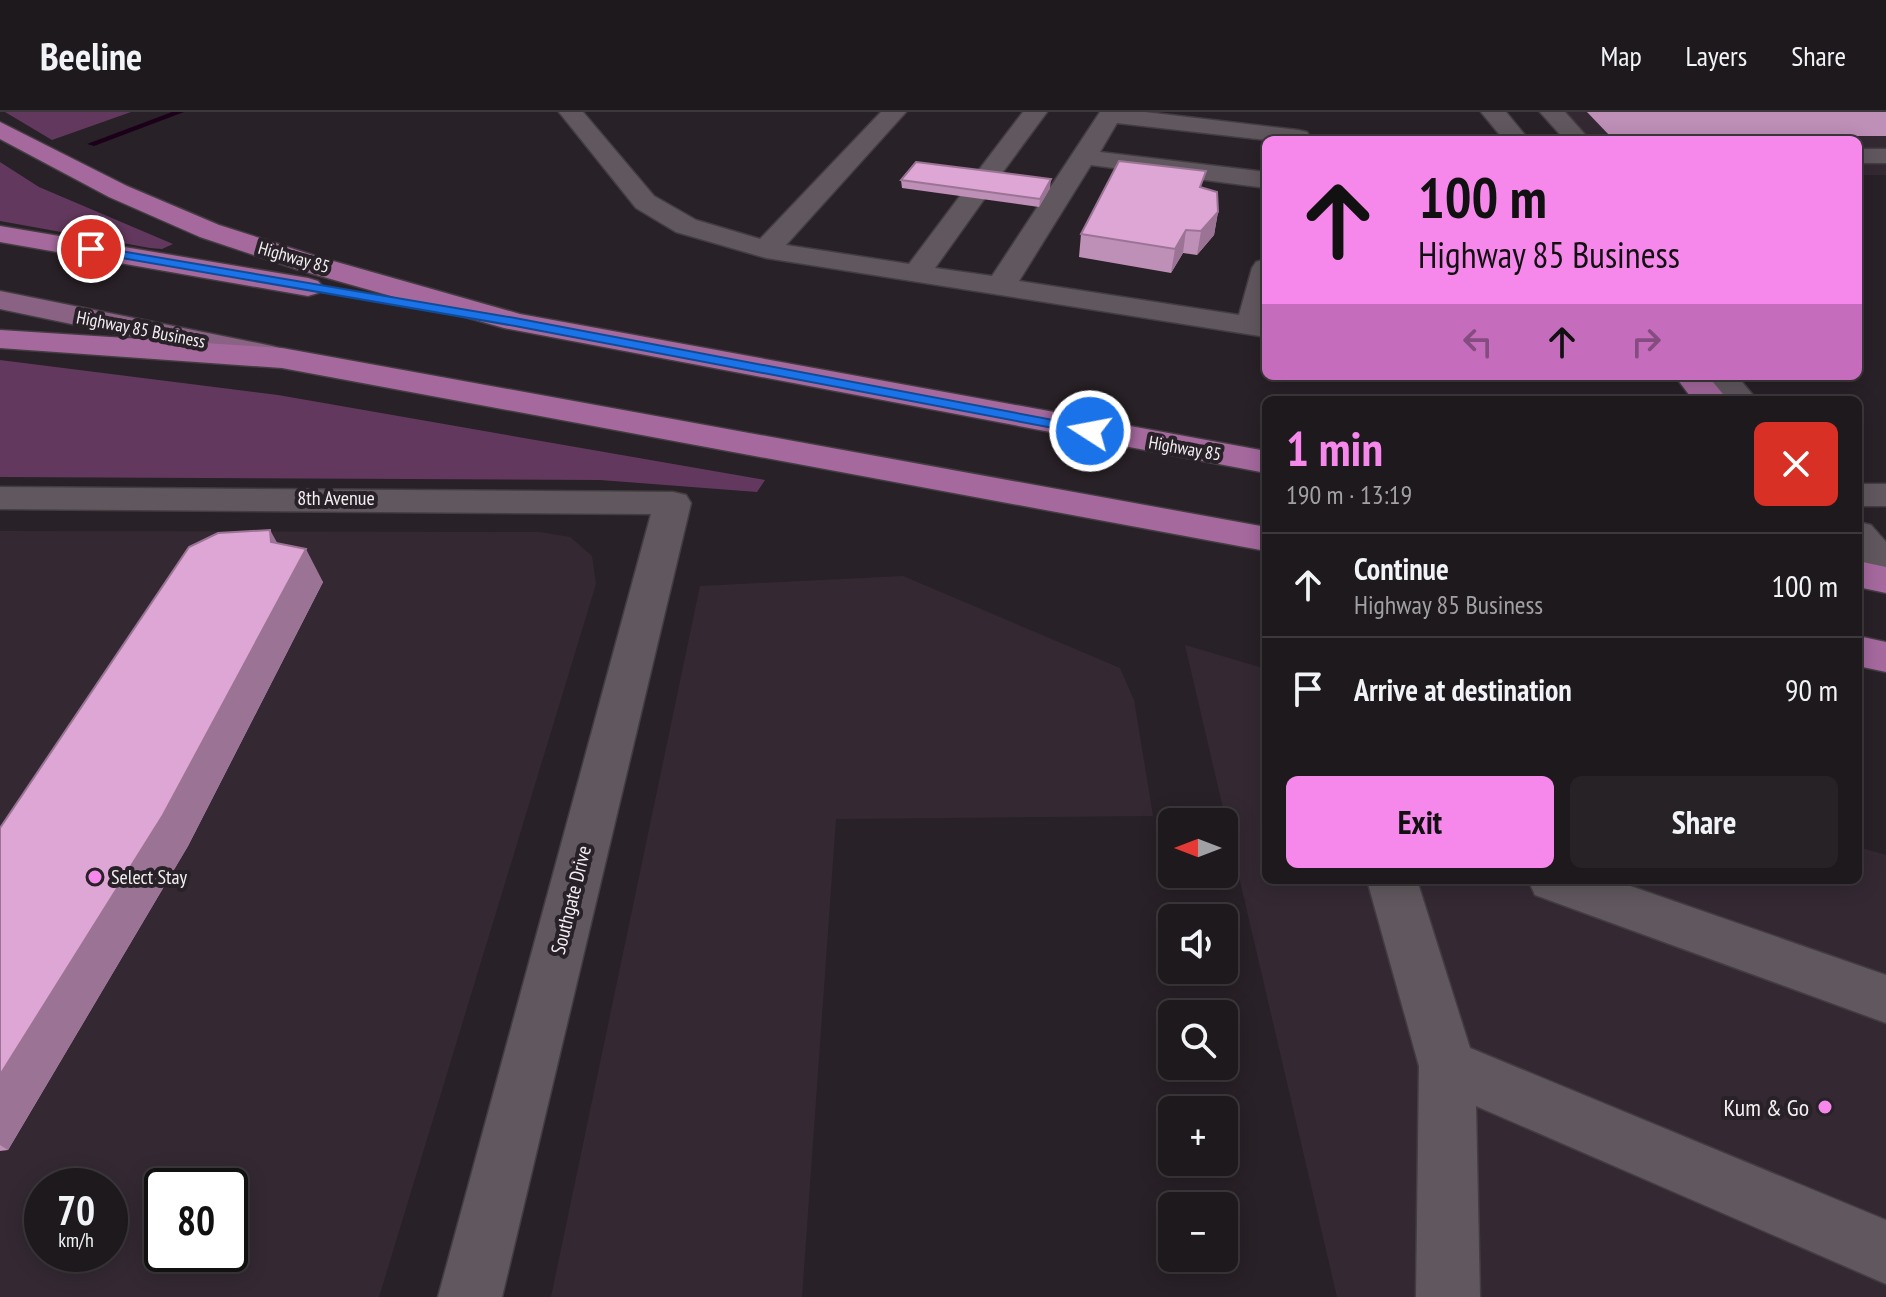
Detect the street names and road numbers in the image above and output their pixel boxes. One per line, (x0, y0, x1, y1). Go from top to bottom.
street label: Highway 85 (256, 236, 332, 278)
street label: Highway 85 Business (75, 305, 207, 353)
street label: Highway 85 (1147, 430, 1223, 466)
street label: 8th Avenue (297, 485, 375, 511)
street label: Southgate Drive (545, 843, 597, 957)

